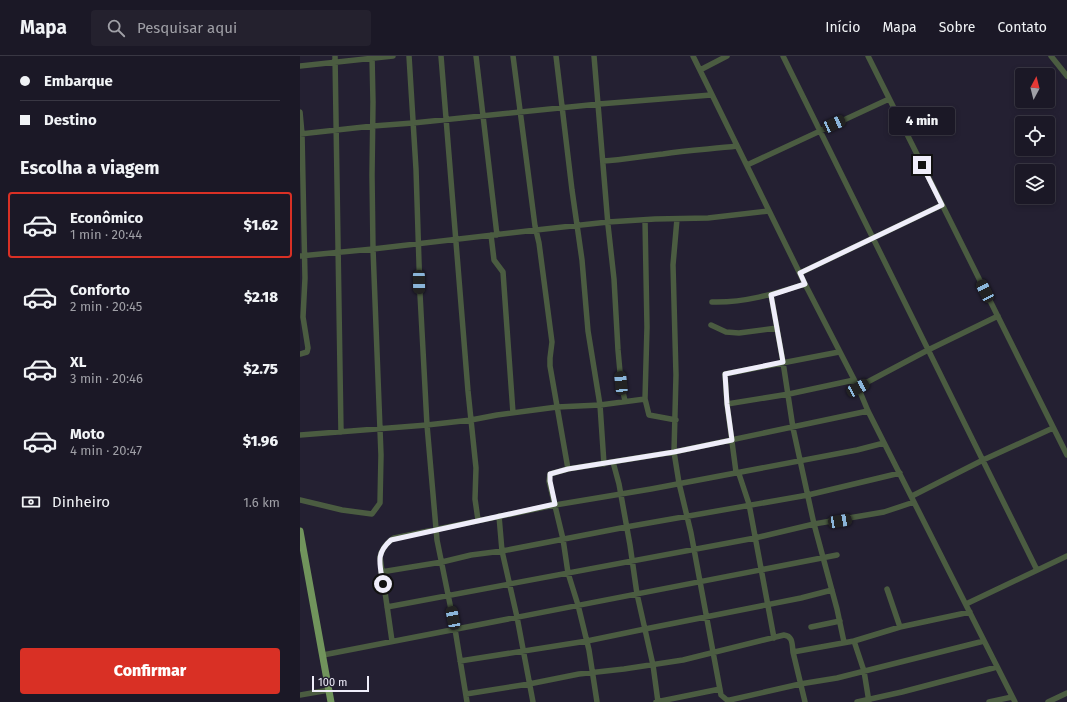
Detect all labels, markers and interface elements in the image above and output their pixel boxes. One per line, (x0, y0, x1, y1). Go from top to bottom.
search box (91, 10, 371, 46)
text: Mapa (20, 16, 67, 39)
icon: search (105, 17, 127, 39)
text: Pesquisar aqui (137, 19, 237, 37)
text: Início (825, 19, 860, 36)
text: Mapa (882, 19, 917, 36)
text: Sobre (939, 19, 975, 36)
text: Contato (997, 19, 1047, 36)
north arrow (1015, 68, 1055, 108)
map controls (1015, 68, 1055, 204)
text: Embarque (44, 72, 113, 90)
callout: 4 min (889, 107, 955, 135)
text: Destino (44, 111, 97, 129)
text: 4 min (906, 113, 938, 128)
car (821, 114, 847, 134)
button: locate (1015, 116, 1055, 156)
route end (913, 156, 931, 174)
text: Escolha a viagem (20, 157, 160, 179)
button: layers (1015, 164, 1055, 204)
icon: car (22, 207, 58, 243)
text: Econômico (70, 209, 143, 227)
text: $1.62 (243, 216, 278, 234)
text: 1 min · 20:44 (70, 227, 142, 242)
car (413, 270, 425, 294)
car (974, 278, 996, 304)
icon: car (22, 279, 58, 315)
text: Conforto (70, 281, 130, 299)
text: $2.18 (244, 288, 278, 306)
text: 2 min · 20:45 (70, 299, 142, 314)
icon: car (22, 351, 58, 387)
text: XL (70, 353, 86, 371)
text: $2.75 (243, 360, 278, 378)
car (614, 370, 628, 396)
text: 3 min · 20:46 (70, 371, 143, 386)
car (845, 377, 871, 399)
icon: car (22, 423, 58, 459)
text: Moto (70, 425, 105, 443)
text: $1.96 (243, 432, 278, 450)
text: 4 min · 20:47 (70, 443, 142, 458)
icon: cash (20, 491, 42, 513)
text: Dinheiro (52, 493, 110, 511)
text: 1.6 km (243, 495, 280, 510)
car (827, 513, 853, 529)
route start (374, 575, 392, 593)
car (445, 605, 461, 631)
button: Confirmar (20, 648, 280, 694)
scale bar (312, 674, 369, 693)
text: 100 m (318, 676, 347, 689)

